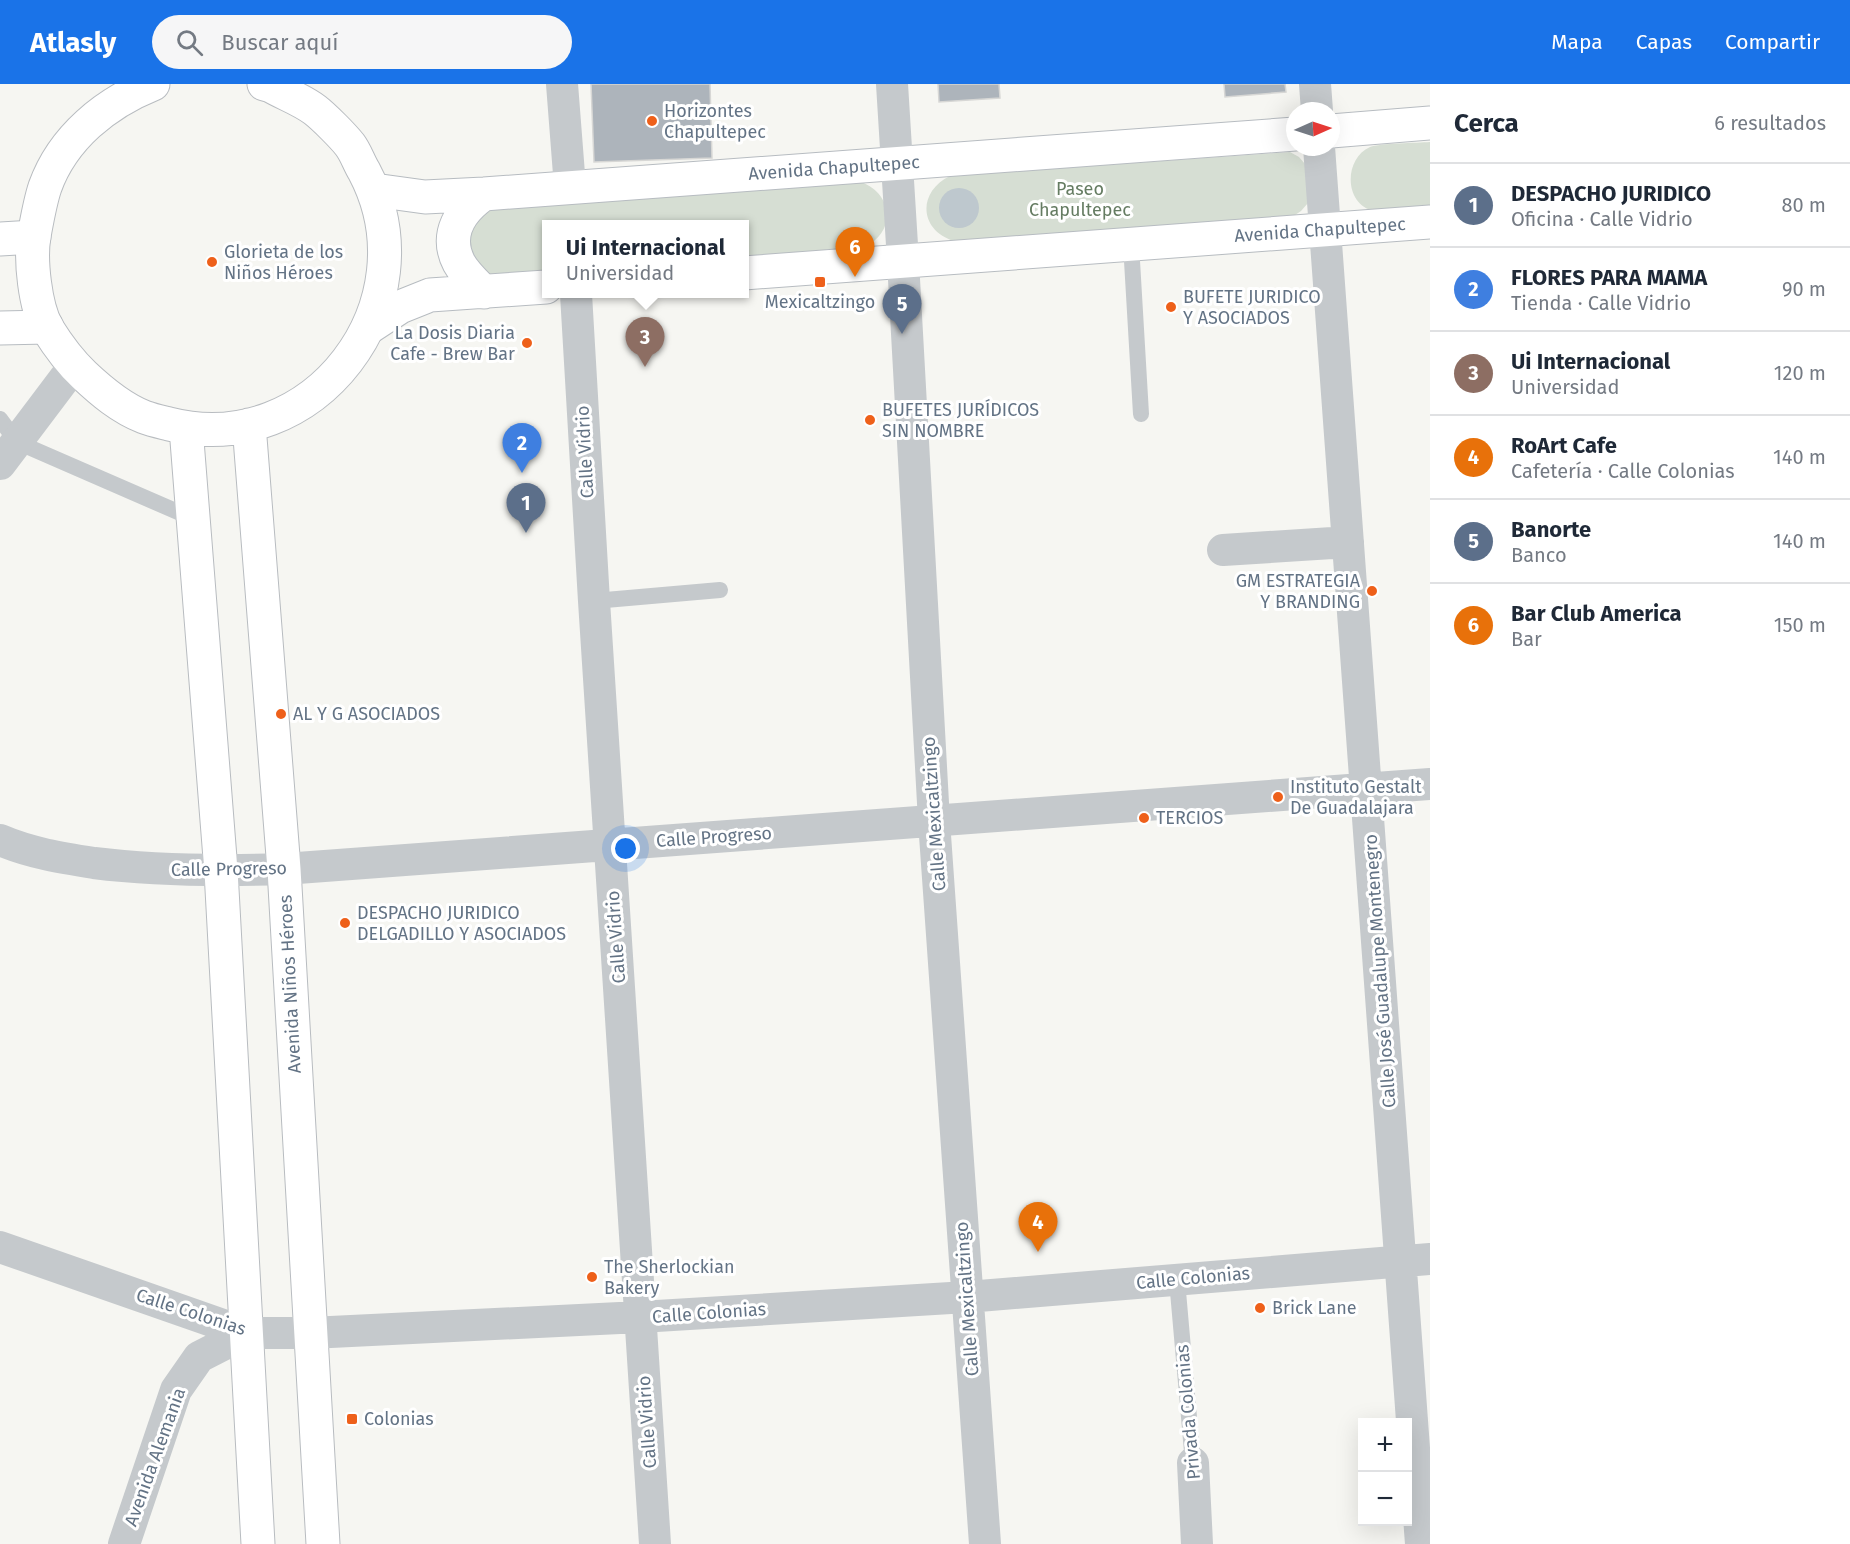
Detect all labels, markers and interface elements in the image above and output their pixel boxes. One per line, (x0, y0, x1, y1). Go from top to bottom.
search box (152, 15, 572, 69)
text: Atlasly (30, 26, 116, 59)
icon: search (173, 26, 206, 59)
text: Buscar aquí (221, 29, 339, 56)
text: Mapa (1551, 29, 1603, 55)
text: Capas (1636, 29, 1692, 55)
text: Compartir (1725, 29, 1820, 55)
place label: Horizontes Chapultepec (664, 100, 766, 143)
north arrow (1286, 102, 1340, 156)
text: Cerca (1454, 108, 1519, 139)
text: 6 resultados (1714, 111, 1826, 135)
marker: Horizontes Chapultepec (645, 114, 659, 128)
street label: Avenida Chapultepec (748, 151, 921, 185)
park label: Paseo Chapultepec (1029, 178, 1131, 221)
text: DESPACHO JURIDICO (1511, 180, 1711, 207)
text: 1 (1469, 193, 1478, 217)
text: 80 m (1781, 193, 1826, 217)
text: Oficina · Calle Vidrio (1511, 207, 1693, 231)
street label: Avenida Chapultepec (1234, 213, 1407, 247)
popup (542, 220, 749, 298)
pin: 6 (836, 228, 874, 277)
text: Ui Internacional (566, 234, 725, 261)
place label: Glorieta de los Niños Héroes (224, 241, 343, 284)
marker: Glorieta de los Niños Héroes (205, 255, 219, 269)
text: Universidad (566, 261, 674, 285)
text: FLORES PARA MAMA (1511, 264, 1707, 291)
marker: Mexicaltzingo (813, 275, 827, 289)
text: 2 (1468, 277, 1479, 301)
text: 90 m (1782, 277, 1826, 301)
pin: 5 (882, 284, 922, 334)
place label: BUFETE JURIDICO Y ASOCIADOS (1183, 286, 1321, 329)
place label: Mexicaltzingo (765, 291, 875, 313)
text: Tienda · Calle Vidrio (1511, 291, 1691, 315)
marker: BUFETE JURIDICO Y ASOCIADOS (1164, 300, 1178, 314)
pin: 3 (626, 318, 664, 367)
place label: La Dosis Diaria Cafe - Brew Bar (390, 322, 515, 365)
marker: La Dosis Diaria Cafe - Brew Bar (520, 336, 534, 350)
text: Ui Internacional (1511, 348, 1670, 375)
text: 3 (1468, 361, 1479, 385)
text: 120 m (1774, 361, 1826, 385)
text: Universidad (1511, 375, 1619, 399)
place label: BUFETES JURÍDICOS SIN NOMBRE (882, 398, 1039, 442)
street label: Calle Vidrio (572, 405, 598, 499)
marker: BUFETES JURÍDICOS SIN NOMBRE (863, 413, 877, 427)
pin: 2 (502, 424, 542, 473)
text: RoArt Cafe (1511, 432, 1617, 459)
text: 4 (1468, 445, 1479, 469)
text: 140 m (1773, 445, 1826, 469)
text: Cafetería · Calle Colonias (1511, 459, 1735, 483)
pin: 1 (506, 484, 546, 533)
text: Banorte (1511, 516, 1591, 543)
text: 5 (1468, 529, 1479, 553)
text: 140 m (1773, 529, 1826, 553)
text: Banco (1511, 543, 1567, 567)
place label: GM ESTRATEGIA Y BRANDING (1236, 570, 1361, 613)
marker: GM ESTRATEGIA Y BRANDING (1365, 584, 1379, 598)
text: Bar Club America (1511, 600, 1682, 627)
text: 6 (1468, 613, 1479, 637)
text: 150 m (1774, 613, 1826, 637)
text: Bar (1511, 627, 1542, 651)
place label: AL Y G ASOCIADOS (293, 703, 440, 725)
marker: AL Y G ASOCIADOS (274, 707, 288, 721)
street label: Calle Mexicaltzingo (918, 736, 950, 892)
place label: Instituto Gestalt De Guadalajara (1290, 776, 1422, 819)
marker: Instituto Gestalt De Guadalajara (1271, 790, 1285, 804)
place label: TERCIOS (1156, 807, 1224, 829)
marker: TERCIOS (1137, 811, 1151, 825)
street label: Calle Progreso (655, 822, 773, 852)
street label: Calle José Guadalupe Montenegro (1359, 833, 1401, 1109)
your location (611, 834, 640, 863)
street label: Calle Progreso (171, 857, 287, 881)
street label: Calle Vidrio (602, 890, 630, 984)
street label: Avenida Niños Héroes (274, 894, 306, 1074)
place label: DESPACHO JURIDICO DELGADILLO Y ASOCIADOS (357, 902, 566, 945)
marker: DESPACHO JURIDICO DELGADILLO Y ASOCIADOS (338, 916, 352, 930)
pin: 4 (1018, 1202, 1058, 1252)
street label: Calle Mexicaltzingo (951, 1221, 983, 1377)
place label: The Sherlockian Bakery (604, 1256, 734, 1299)
street label: Calle Colonias (1135, 1262, 1251, 1294)
marker: The Sherlockian Bakery (585, 1270, 599, 1284)
street label: Calle Colonias (133, 1284, 249, 1340)
place label: Brick Lane (1272, 1297, 1357, 1319)
street label: Calle Colonias (651, 1298, 767, 1328)
marker: Brick Lane (1253, 1301, 1267, 1315)
street label: Privada Colonias (1171, 1344, 1205, 1480)
street label: Calle Vidrio (633, 1375, 661, 1469)
street label: Avenida Alemania (120, 1385, 190, 1529)
place label: Colonias (364, 1408, 434, 1430)
marker: Colonias (345, 1412, 359, 1426)
map controls (1358, 1418, 1412, 1526)
button: + (1358, 1418, 1412, 1472)
button: − (1358, 1472, 1412, 1526)

